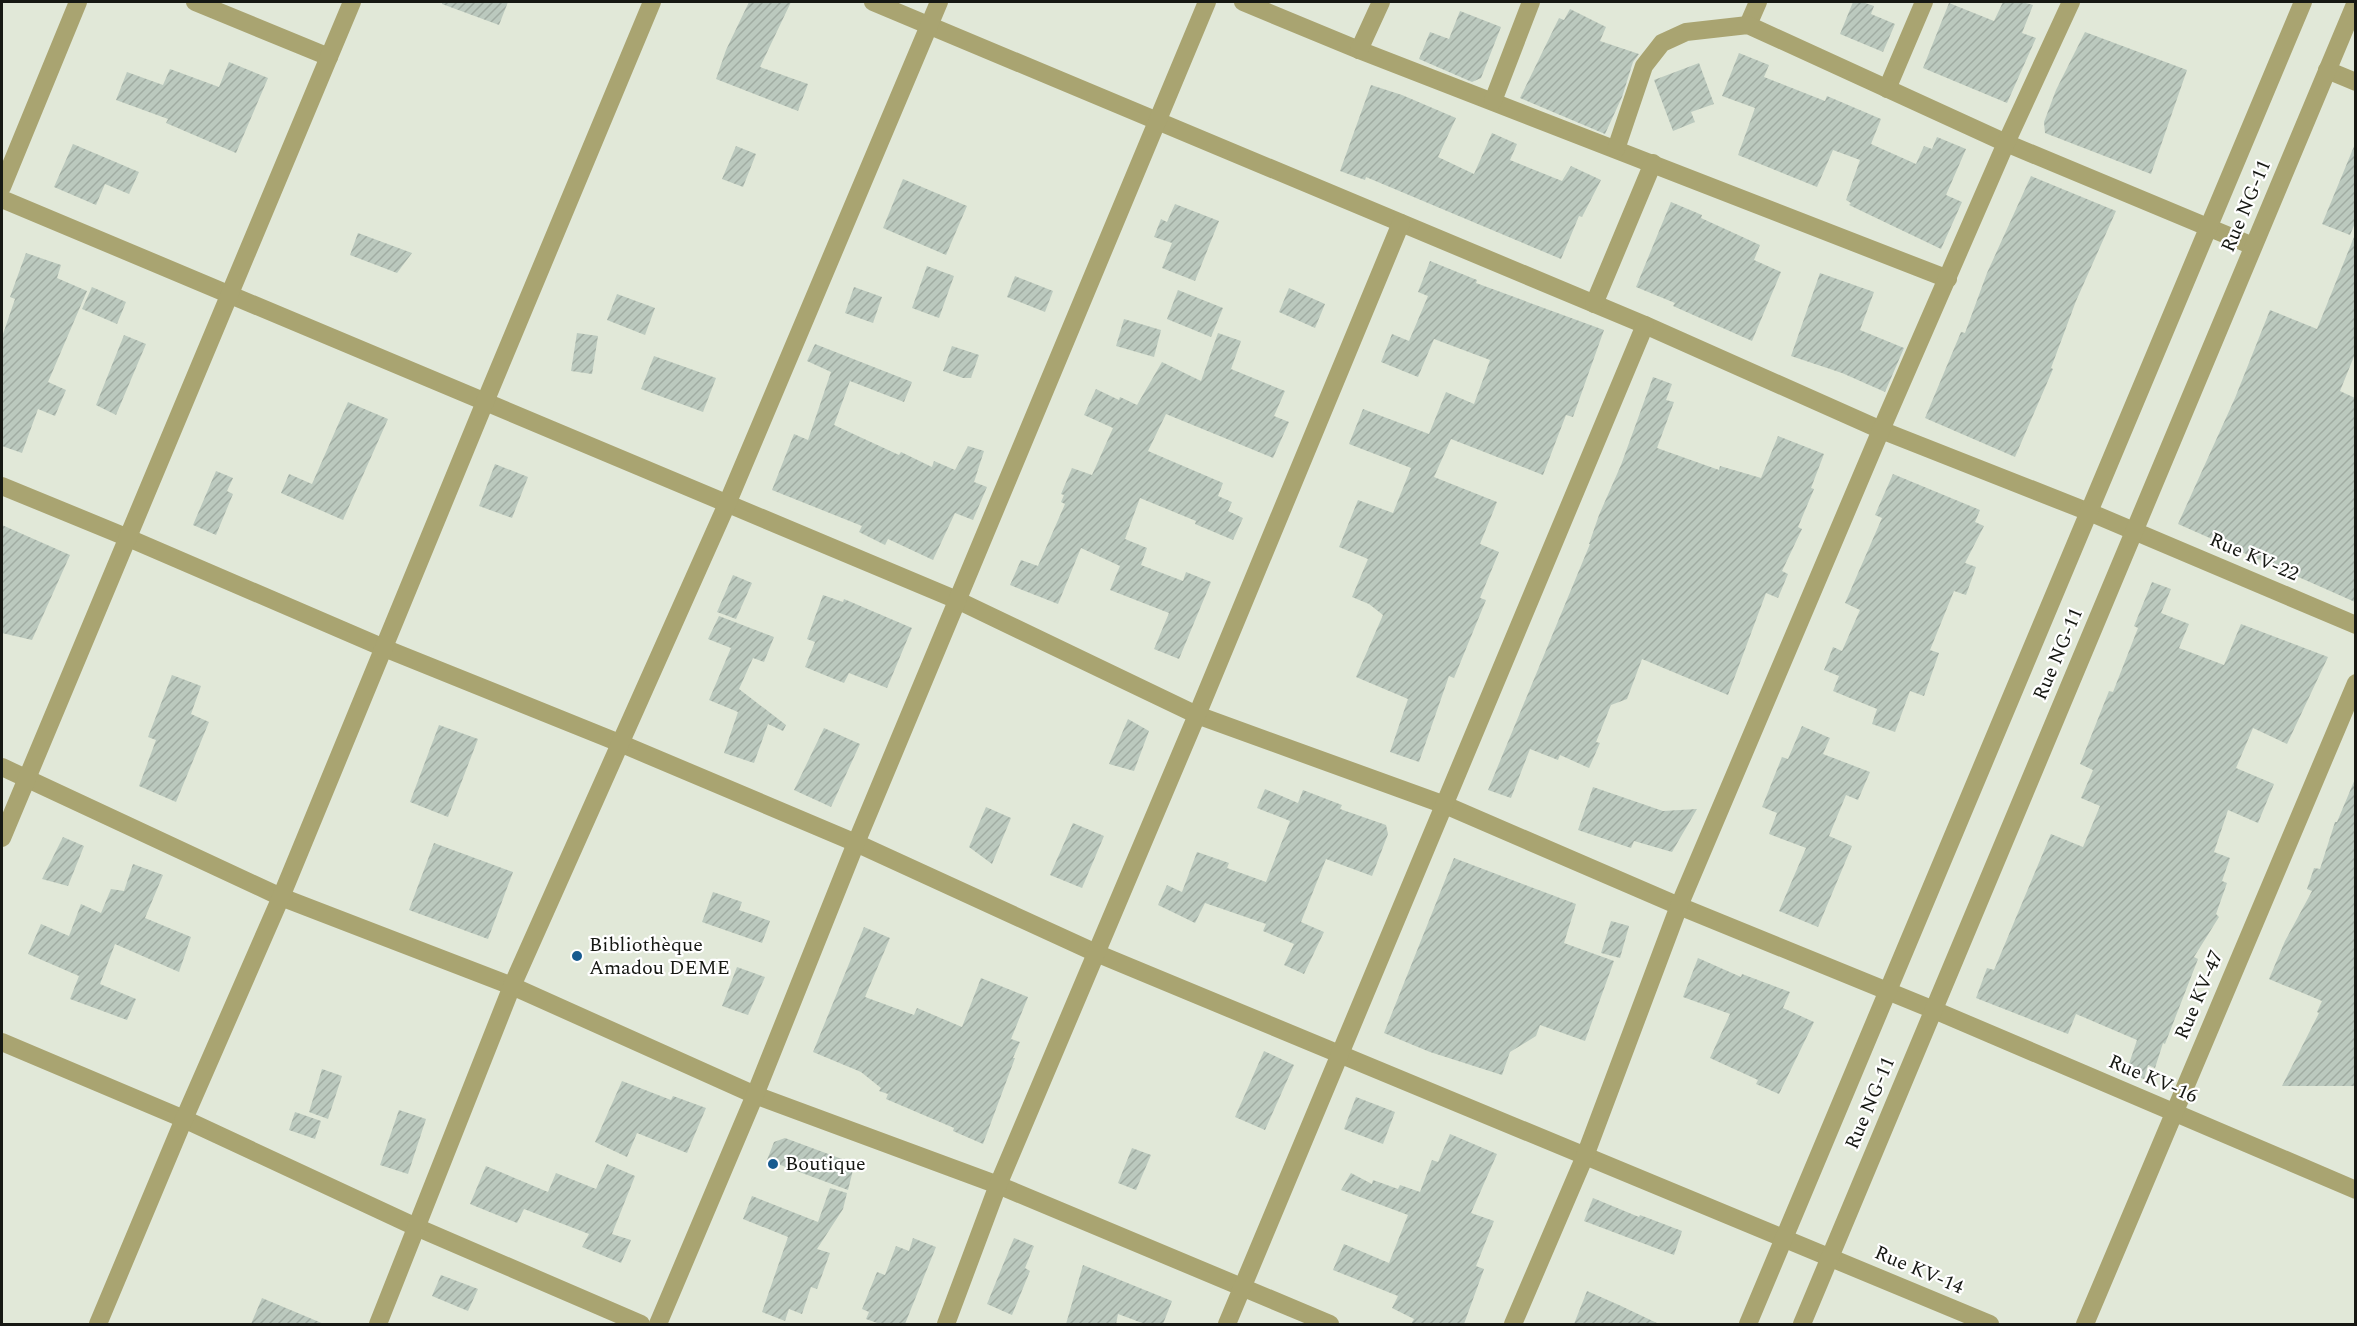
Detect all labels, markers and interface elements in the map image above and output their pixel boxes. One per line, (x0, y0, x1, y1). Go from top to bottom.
street label: Rue NG-11 (2213, 155, 2279, 257)
street label: Rue KV-22 (2205, 525, 2303, 589)
street label: Rue NG-11 (2025, 603, 2091, 705)
place label: Bibliothèque Amadou DEME (589, 930, 730, 983)
street label: Rue KV-47 (2167, 946, 2231, 1044)
marker: Bibliothèque Amadou DEME (570, 949, 584, 963)
street label: Rue KV-16 (2104, 1047, 2202, 1111)
street label: Rue NG-11 (1837, 1052, 1903, 1154)
place label: Boutique (785, 1149, 866, 1179)
marker: Boutique (766, 1157, 780, 1171)
street label: Rue KV-14 (1870, 1238, 1968, 1302)

